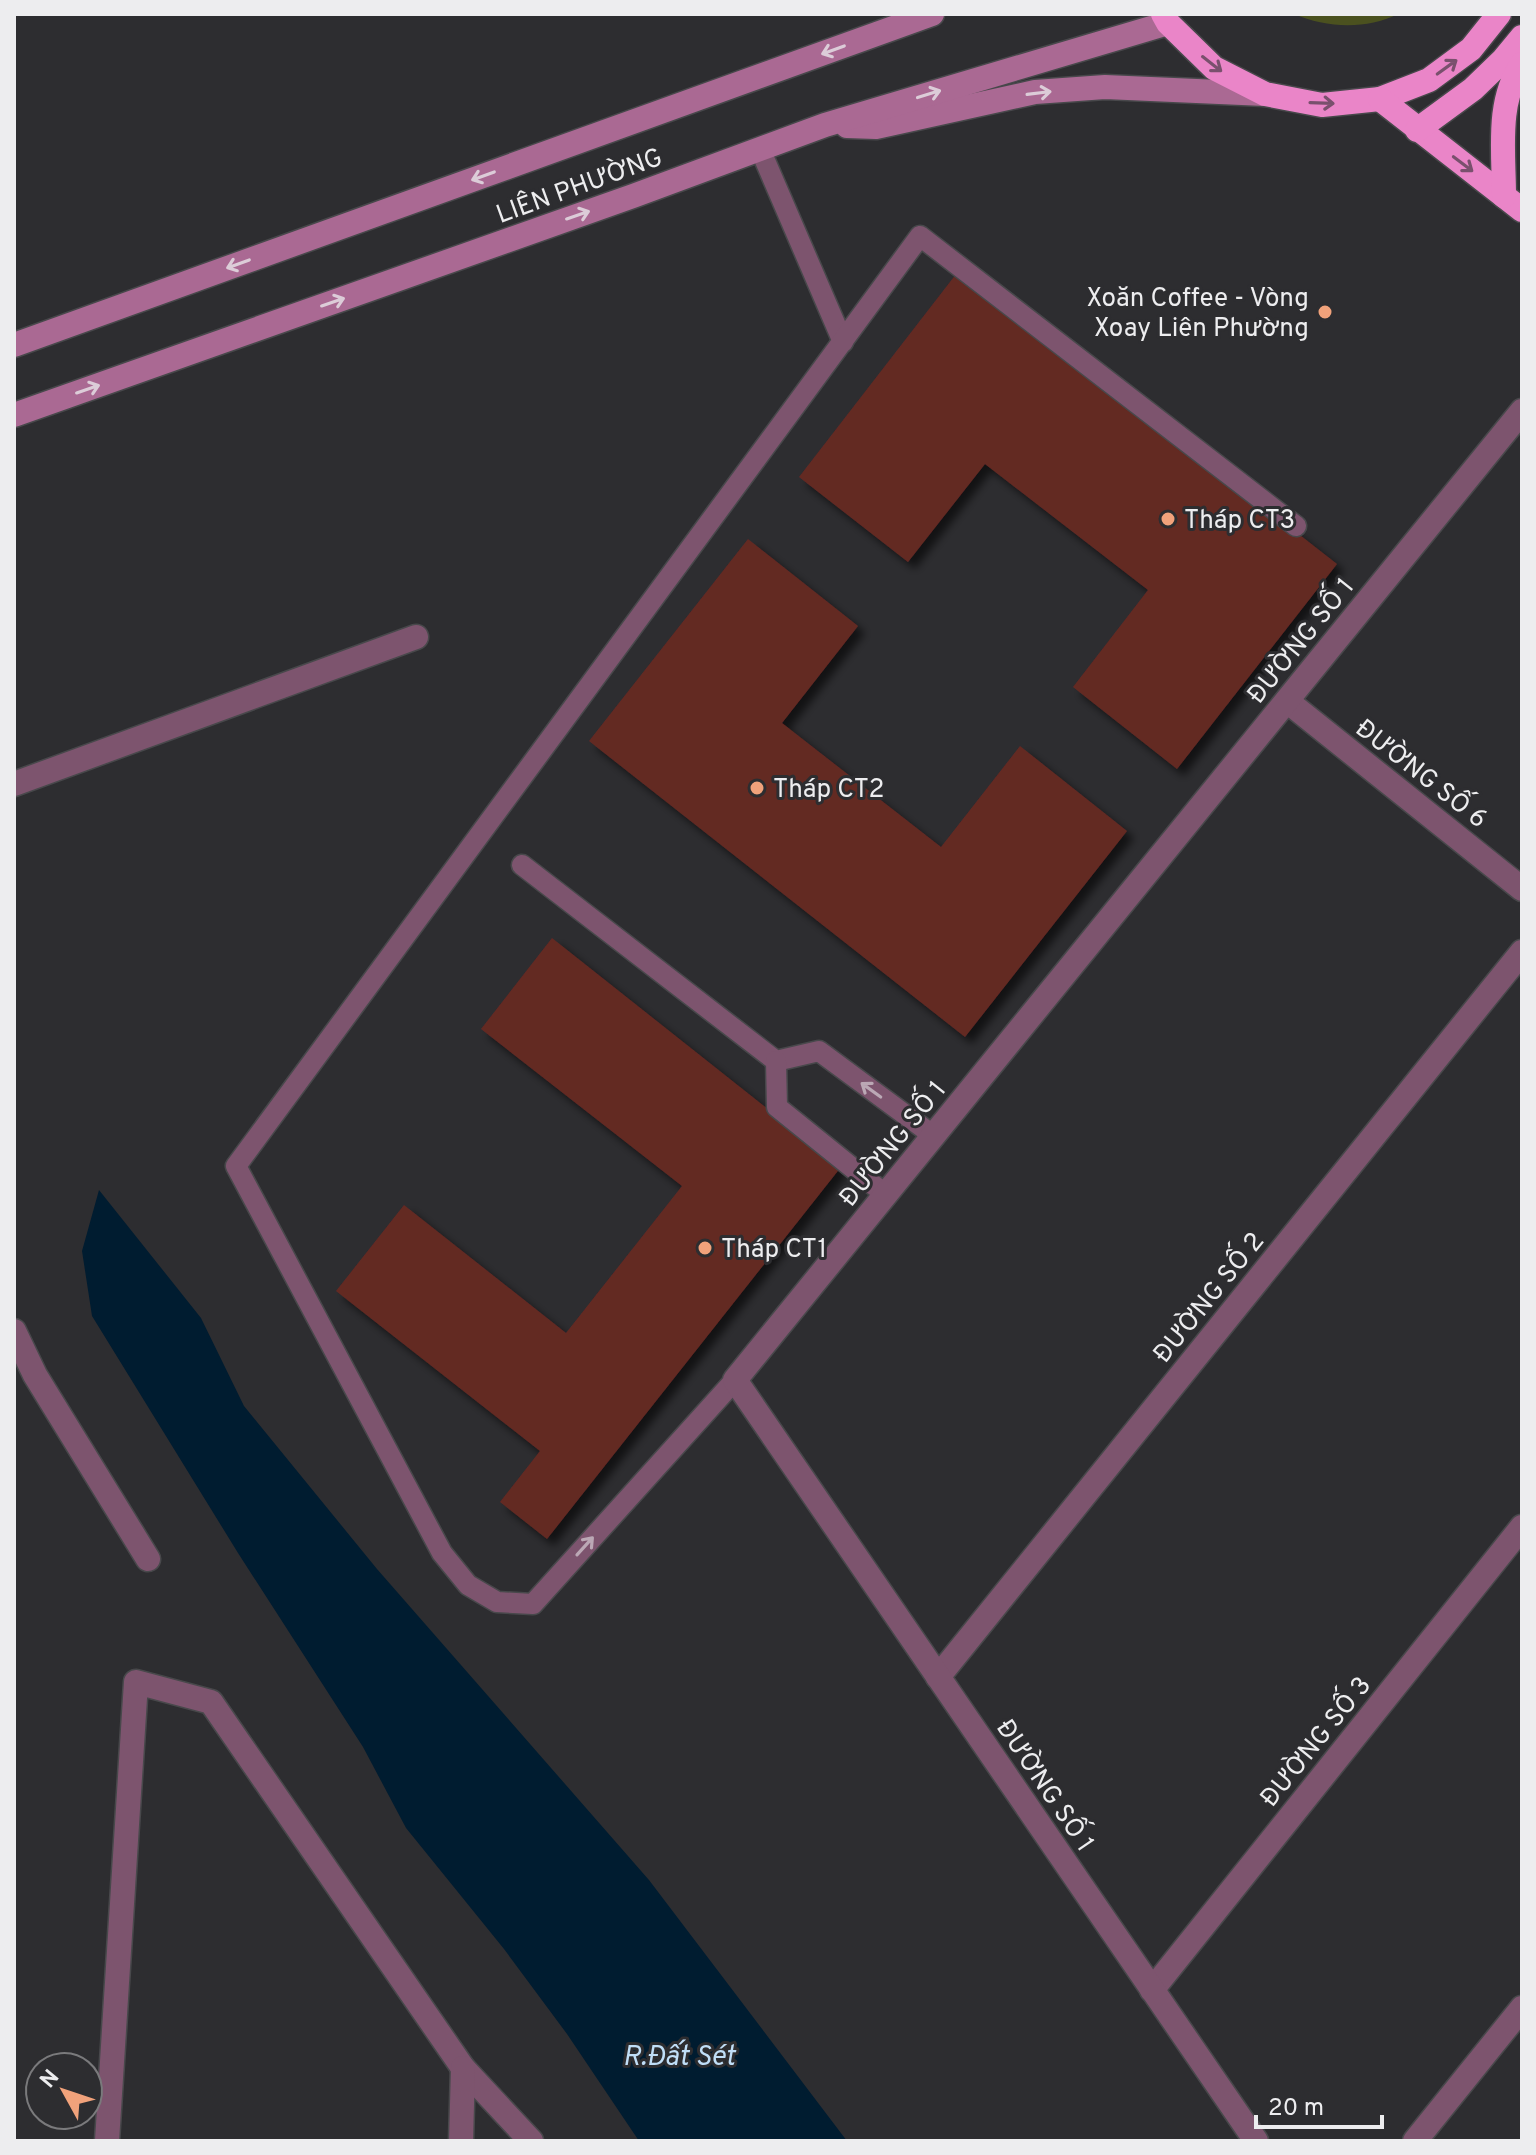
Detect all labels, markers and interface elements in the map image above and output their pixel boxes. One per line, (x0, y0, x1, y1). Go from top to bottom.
one-way arrow (821, 44, 846, 58)
one-way arrow (1202, 55, 1222, 73)
one-way arrow (1435, 59, 1457, 75)
one-way arrow (1025, 85, 1052, 100)
one-way arrow (916, 86, 942, 101)
one-way arrow (1308, 95, 1335, 110)
street label: LIÊN PHƯỜNG (491, 140, 668, 233)
one-way arrow (1452, 156, 1473, 173)
one-way arrow (471, 170, 496, 184)
one-way arrow (565, 207, 590, 222)
one-way arrow (226, 258, 251, 272)
place label: Xoăn Coffee - Vòng Xoay Liên Phường (1087, 283, 1309, 346)
one-way arrow (320, 294, 344, 308)
marker: Xoăn Coffee - Vòng Xoay Liên Phường (1316, 303, 1334, 321)
one-way arrow (75, 380, 100, 395)
place label: Tháp CT3 (1184, 505, 1295, 538)
marker: Tháp CT3 (1159, 510, 1177, 528)
street label: ĐƯỜNG SỐ 1 (1236, 568, 1363, 711)
street label: ĐƯỜNG SỐ 6 (1348, 708, 1497, 837)
place label: Tháp CT2 (773, 774, 885, 807)
marker: Tháp CT2 (748, 779, 766, 797)
street label: ĐƯỜNG SỐ 1 (828, 1071, 955, 1214)
one-way arrow (861, 1081, 882, 1098)
street label: ĐƯỜNG SỐ 2 (1142, 1223, 1273, 1371)
place label: Tháp CT1 (721, 1234, 827, 1267)
marker: Tháp CT1 (696, 1239, 714, 1257)
one-way arrow (576, 1536, 594, 1556)
street label: ĐƯỜNG SỐ 3 (1250, 1667, 1380, 1815)
street label: ĐƯỜNG SỐ 1 (988, 1711, 1105, 1859)
water label: R.Đất Sét (623, 2039, 737, 2076)
north arrow (24, 2051, 104, 2131)
text: N (35, 2065, 66, 2094)
scale bar (1256, 2079, 1382, 2129)
text: 20 m (1268, 2094, 1324, 2124)

